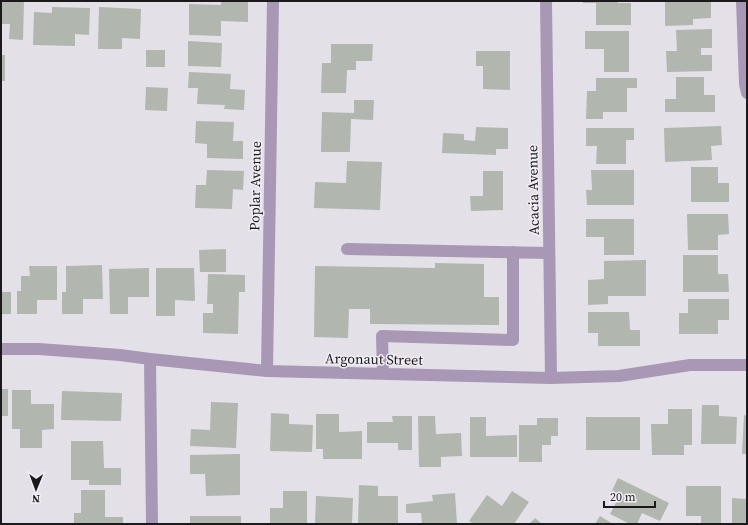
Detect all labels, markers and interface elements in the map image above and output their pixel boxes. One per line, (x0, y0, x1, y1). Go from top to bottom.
street label: Poplar Avenue (244, 141, 266, 231)
street label: Acacia Avenue (522, 145, 544, 235)
street label: Argonaut Street (325, 348, 423, 370)
north arrow (16, 469, 56, 509)
scale bar (604, 483, 655, 509)
text: 20 m (610, 489, 636, 505)
text: N (32, 491, 40, 506)

